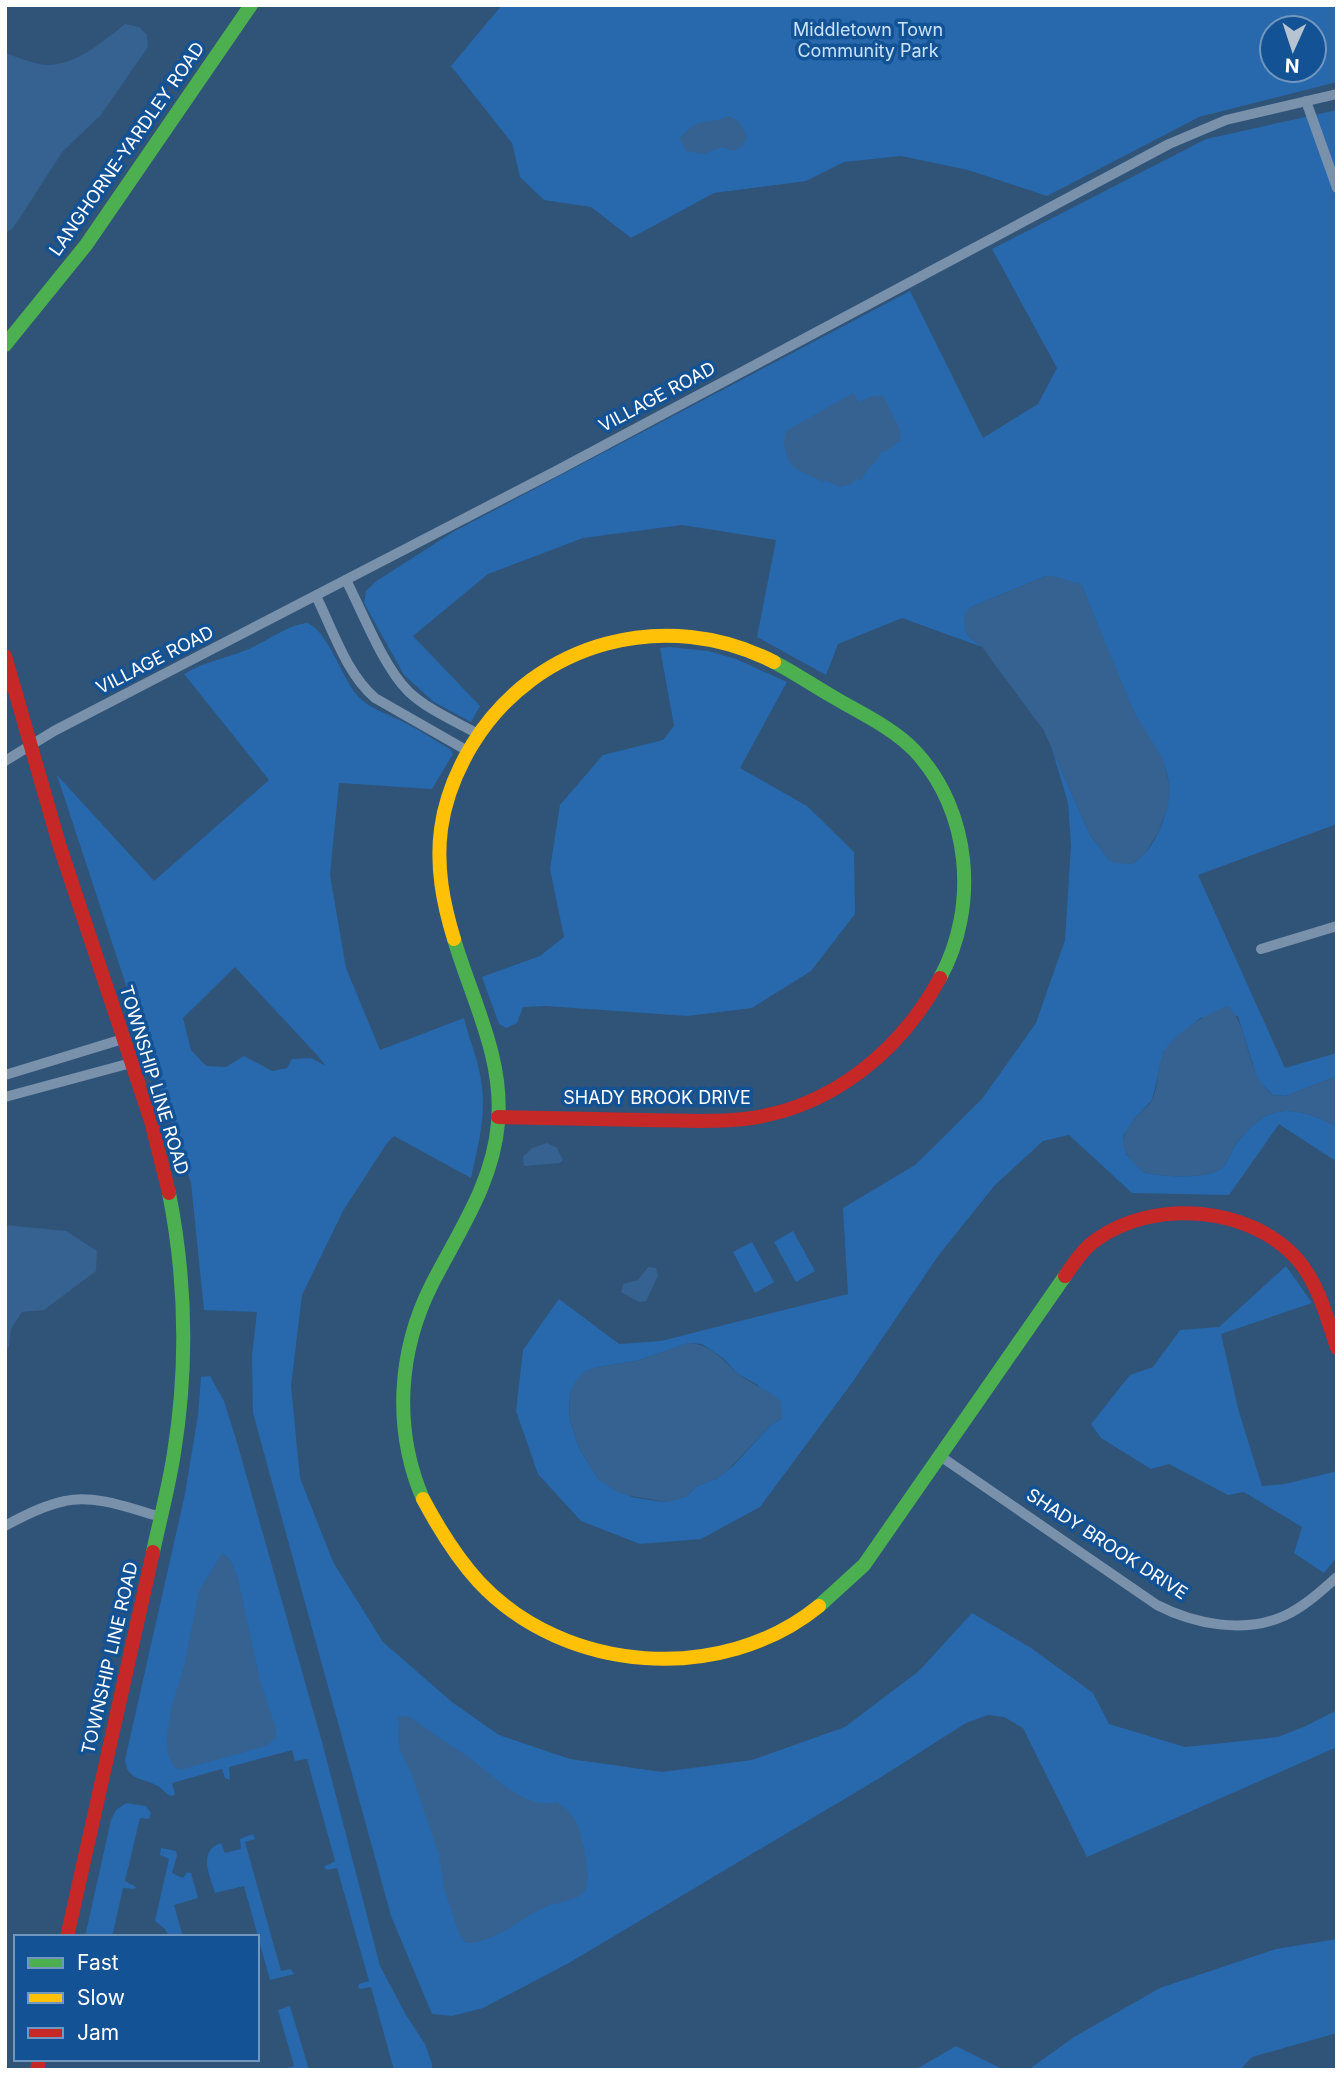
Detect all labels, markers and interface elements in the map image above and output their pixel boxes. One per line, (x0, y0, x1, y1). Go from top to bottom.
north arrow (1258, 14, 1328, 84)
park label: Middletown Town Community Park (793, 19, 943, 61)
street label: LANGHORNE-YARDLEY ROAD (45, 38, 209, 260)
text: N (1284, 54, 1300, 77)
street label: VILLAGE ROAD (595, 357, 719, 436)
street label: VILLAGE ROAD (93, 621, 217, 698)
street label: TOWNSHIP LINE ROAD (116, 983, 193, 1177)
street label: SHADY BROOK DRIVE (563, 1087, 751, 1108)
street label: SHADY BROOK DRIVE (1023, 1484, 1192, 1604)
street label: TOWNSHIP LINE ROAD (77, 1560, 142, 1756)
legend (14, 1935, 259, 2061)
text: Fast (77, 1950, 119, 1975)
text: Slow (77, 1985, 125, 2010)
text: Jam (77, 2020, 119, 2045)

